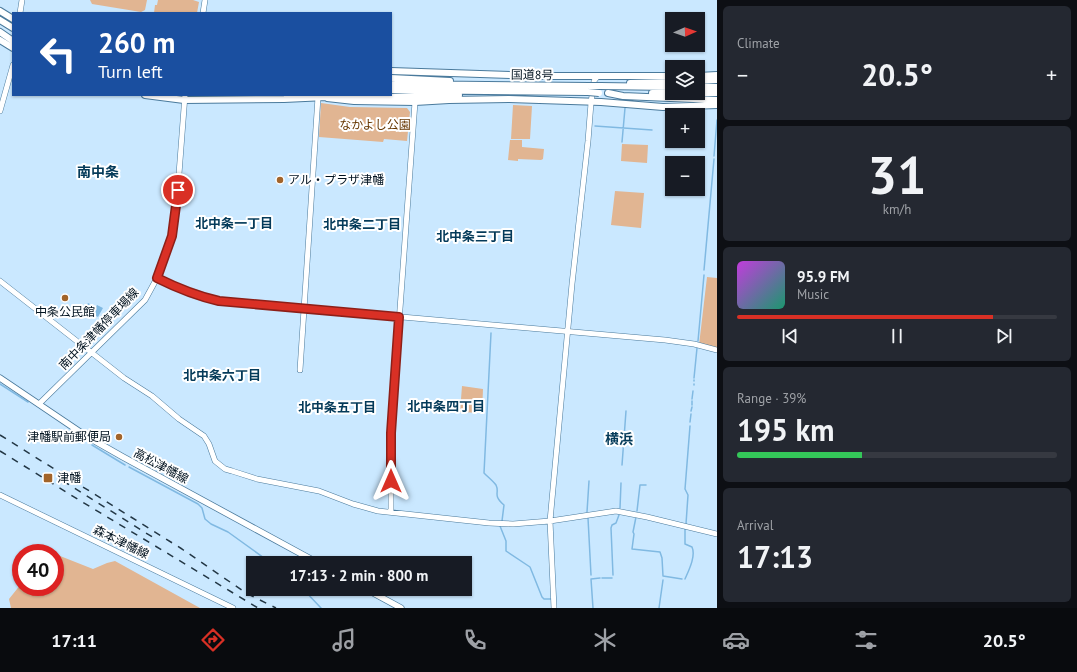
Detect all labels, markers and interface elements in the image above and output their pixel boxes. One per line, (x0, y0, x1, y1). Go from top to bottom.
north arrow (665, 12, 705, 52)
map controls (665, 12, 705, 196)
text: 260 m (98, 24, 175, 61)
icon: left (32, 28, 84, 80)
text: Climate (737, 35, 780, 52)
text: 20.5° (861, 55, 933, 94)
text: Turn left (98, 60, 163, 83)
button: layers (665, 60, 705, 100)
text: − (737, 61, 748, 89)
text: + (1046, 61, 1057, 89)
street label: 国道8号 (511, 67, 553, 82)
button: + (665, 108, 705, 148)
park label: なかよし公園 (339, 117, 411, 132)
text: 31 (868, 141, 926, 208)
button: − (665, 156, 705, 196)
district label: 南中条 (77, 163, 119, 181)
place label: アル・プラザ津幡 (288, 172, 384, 187)
pin (161, 173, 195, 207)
marker: アル・プラザ津幡 (275, 175, 285, 185)
icon: arrive (167, 179, 189, 201)
text: km/h (883, 201, 911, 218)
district label: 北中条一丁目 (195, 215, 273, 232)
district label: 北中条二丁目 (323, 216, 401, 233)
district label: 北中条三丁目 (436, 228, 514, 245)
text: 95.9 FM (797, 267, 850, 286)
street label: 南中条津幡停車場線 (56, 285, 142, 373)
text: Music (797, 286, 829, 303)
marker: 中条公民館 (60, 293, 70, 303)
place label: 中条公民館 (35, 304, 95, 319)
icon: previous (779, 325, 801, 347)
icon: pause (886, 325, 908, 347)
icon: next (993, 325, 1015, 347)
district label: 北中条六丁目 (183, 367, 261, 384)
text: Range · 39% (737, 390, 806, 407)
district label: 北中条四丁目 (407, 398, 485, 415)
district label: 北中条五丁目 (298, 399, 376, 416)
text: 195 km (737, 410, 835, 449)
place label: 津幡駅前郵便局 (27, 429, 111, 444)
district label: 横浜 (605, 430, 633, 448)
marker: 津幡駅前郵便局 (114, 432, 124, 442)
street label: 高松津幡線 (131, 445, 191, 486)
position arrow (370, 460, 412, 502)
place label: 津幡 (57, 470, 81, 485)
marker: 津幡 (42, 472, 54, 484)
text: Arrival (737, 517, 773, 534)
street label: 森本津幡線 (91, 522, 151, 561)
text: 17:13 (737, 537, 813, 576)
speed limit sign: 40 (12, 544, 64, 596)
text: 17:13 · 2 min · 800 m (290, 566, 428, 585)
icon: directions (199, 626, 227, 654)
icon: music (330, 626, 358, 654)
icon: phone (461, 626, 489, 654)
icon: climate (591, 626, 619, 654)
icon: car (722, 626, 750, 654)
icon: filters (852, 626, 880, 654)
text: 17:11 (51, 629, 97, 652)
text: 20.5° (983, 629, 1026, 652)

